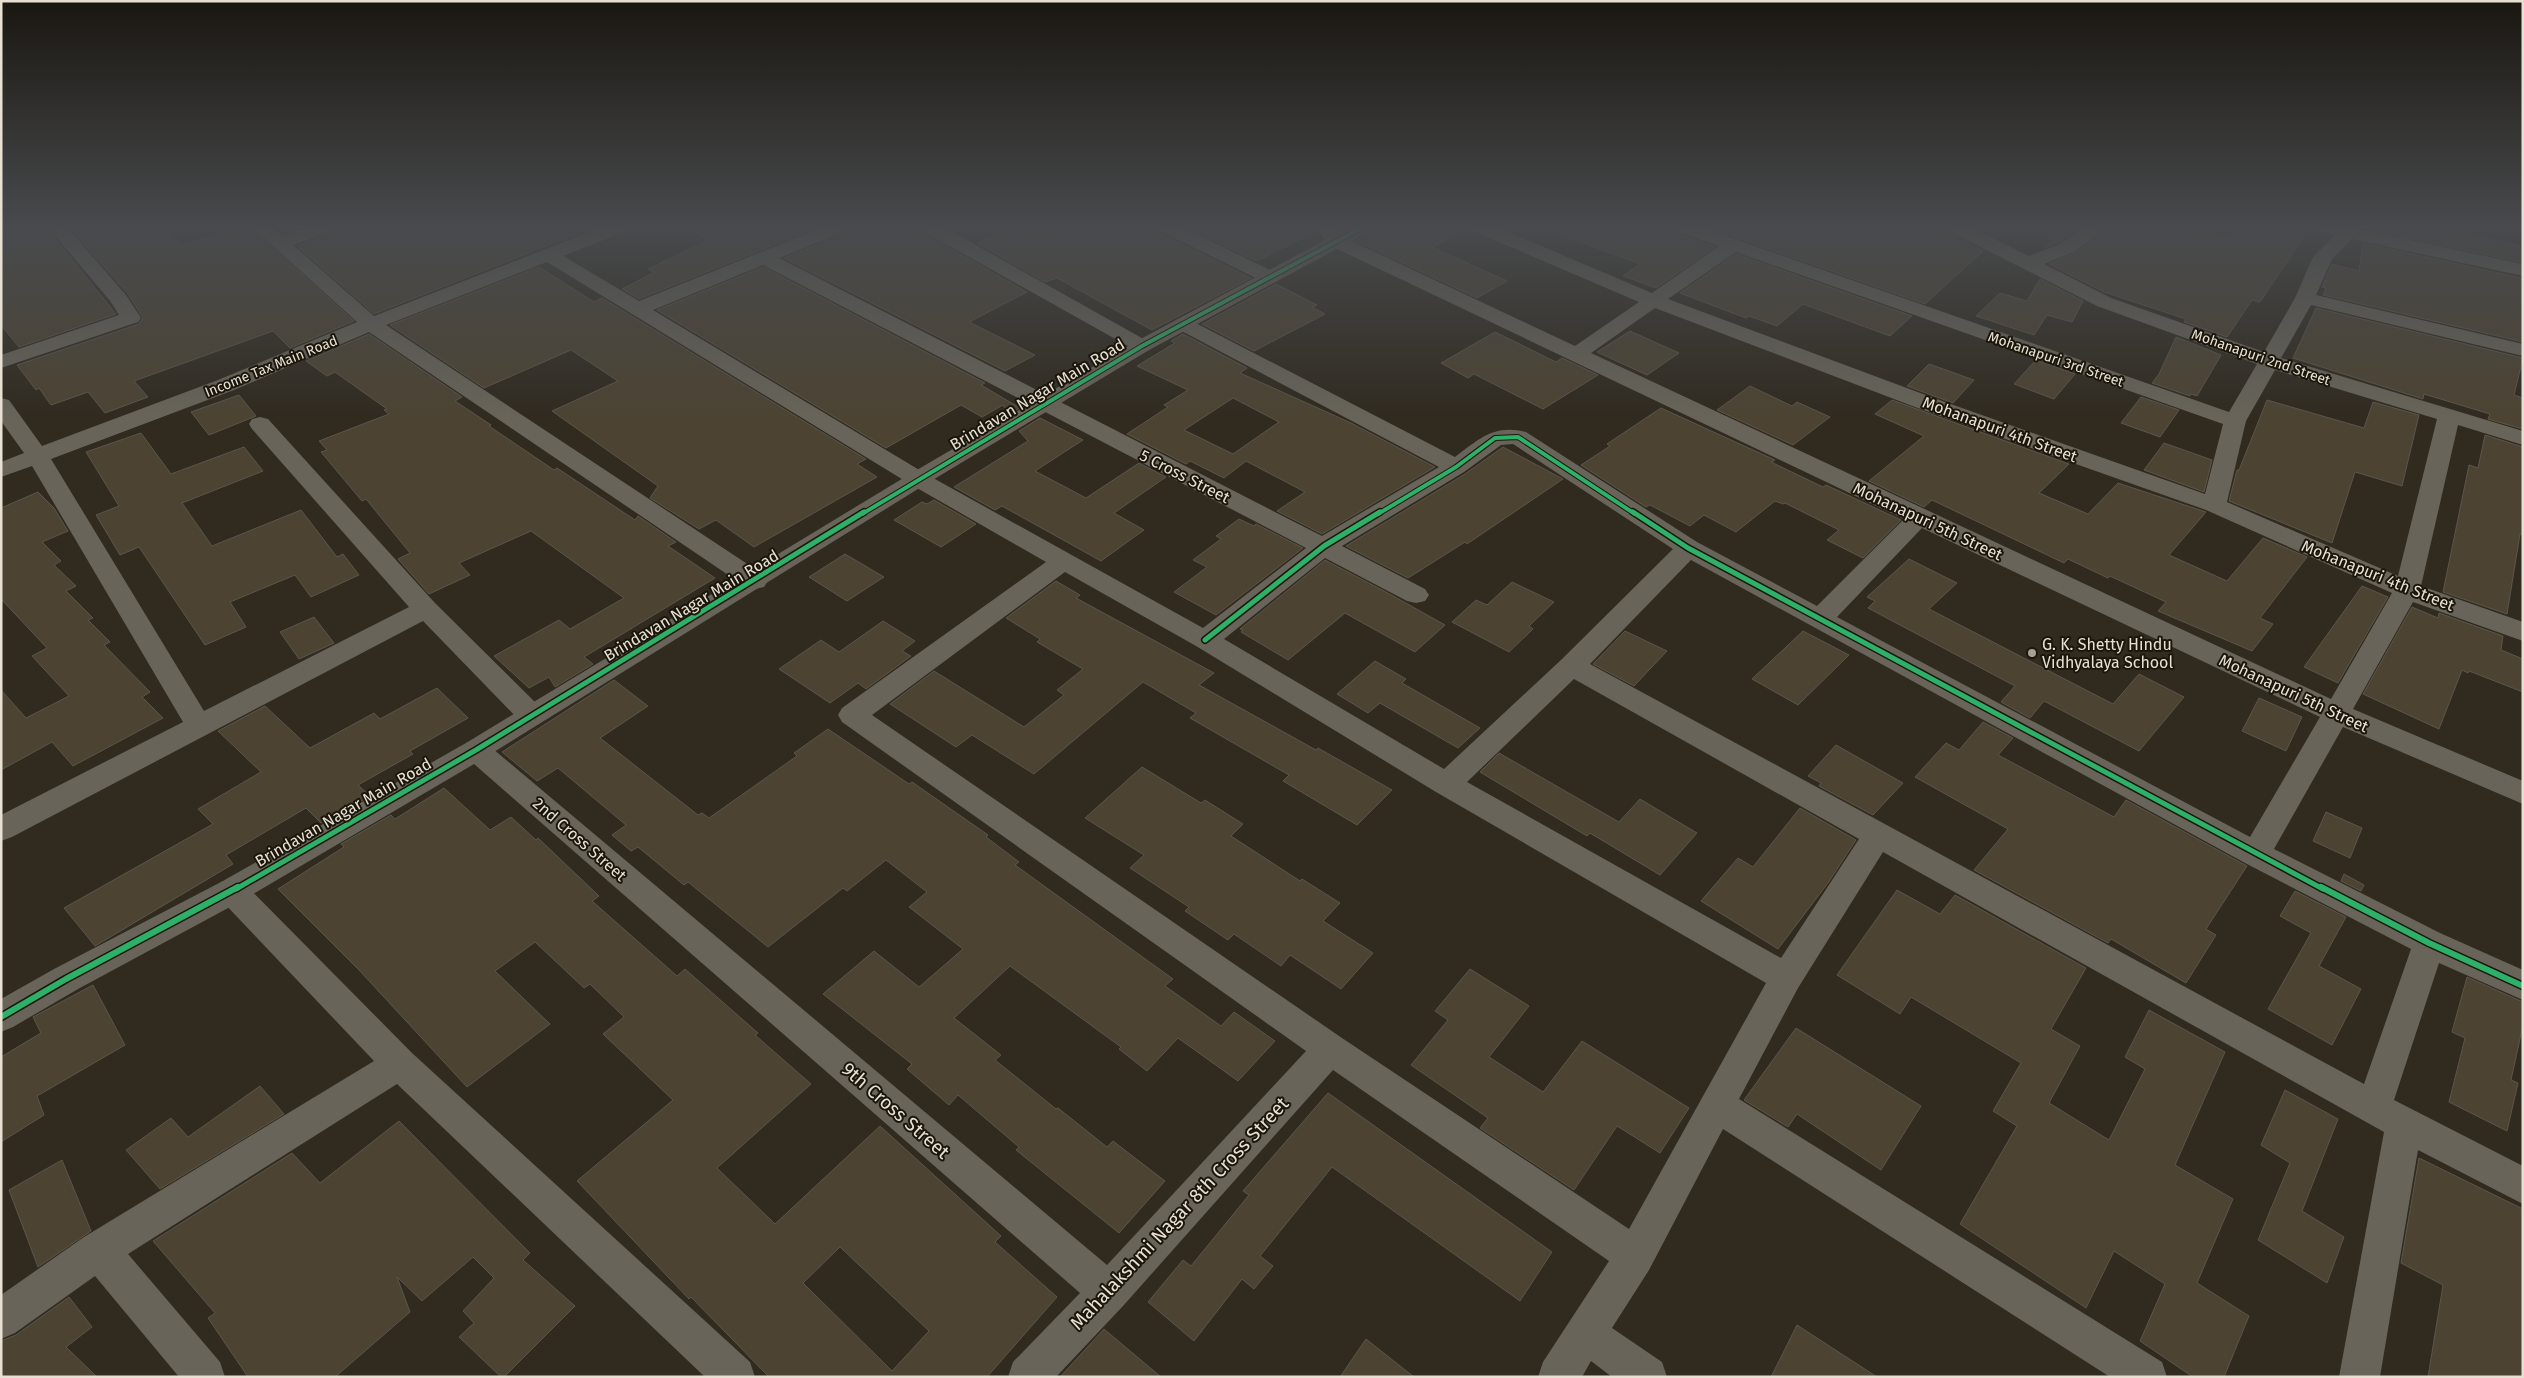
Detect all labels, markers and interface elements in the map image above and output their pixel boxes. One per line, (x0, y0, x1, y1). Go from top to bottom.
street label: Mohanapuri 2nd Street (2189, 326, 2333, 389)
street label: Mohanapuri 3rd Street (1986, 328, 2127, 391)
street label: Income Tax Main Road (202, 332, 340, 401)
street label: Brindavan Nagar Main Road (946, 335, 1128, 454)
street label: Mohanapuri 4th Street (1920, 393, 2080, 466)
street label: 5 Cross Street (1137, 446, 1233, 507)
street label: Mohanapuri 5th Street (1850, 479, 2006, 564)
street label: Mohanapuri 4th Street (2299, 536, 2457, 615)
street label: Brindavan Nagar Main Road (600, 546, 782, 665)
place label: G. K. Shetty Hindu Vidhyalaya School (2042, 635, 2173, 672)
marker: G. K. Shetty Hindu Vidhyalaya School (2026, 647, 2038, 659)
street label: Mohanapuri 5th Street (2216, 651, 2372, 736)
street label: Brindavan Nagar Main Road (252, 754, 435, 871)
street label: 2nd Cross Street (529, 794, 630, 885)
street label: 9th Cross Street (837, 1057, 954, 1164)
street label: Mahalakshmi Nagar 8th Cross Street (1065, 1092, 1293, 1334)

